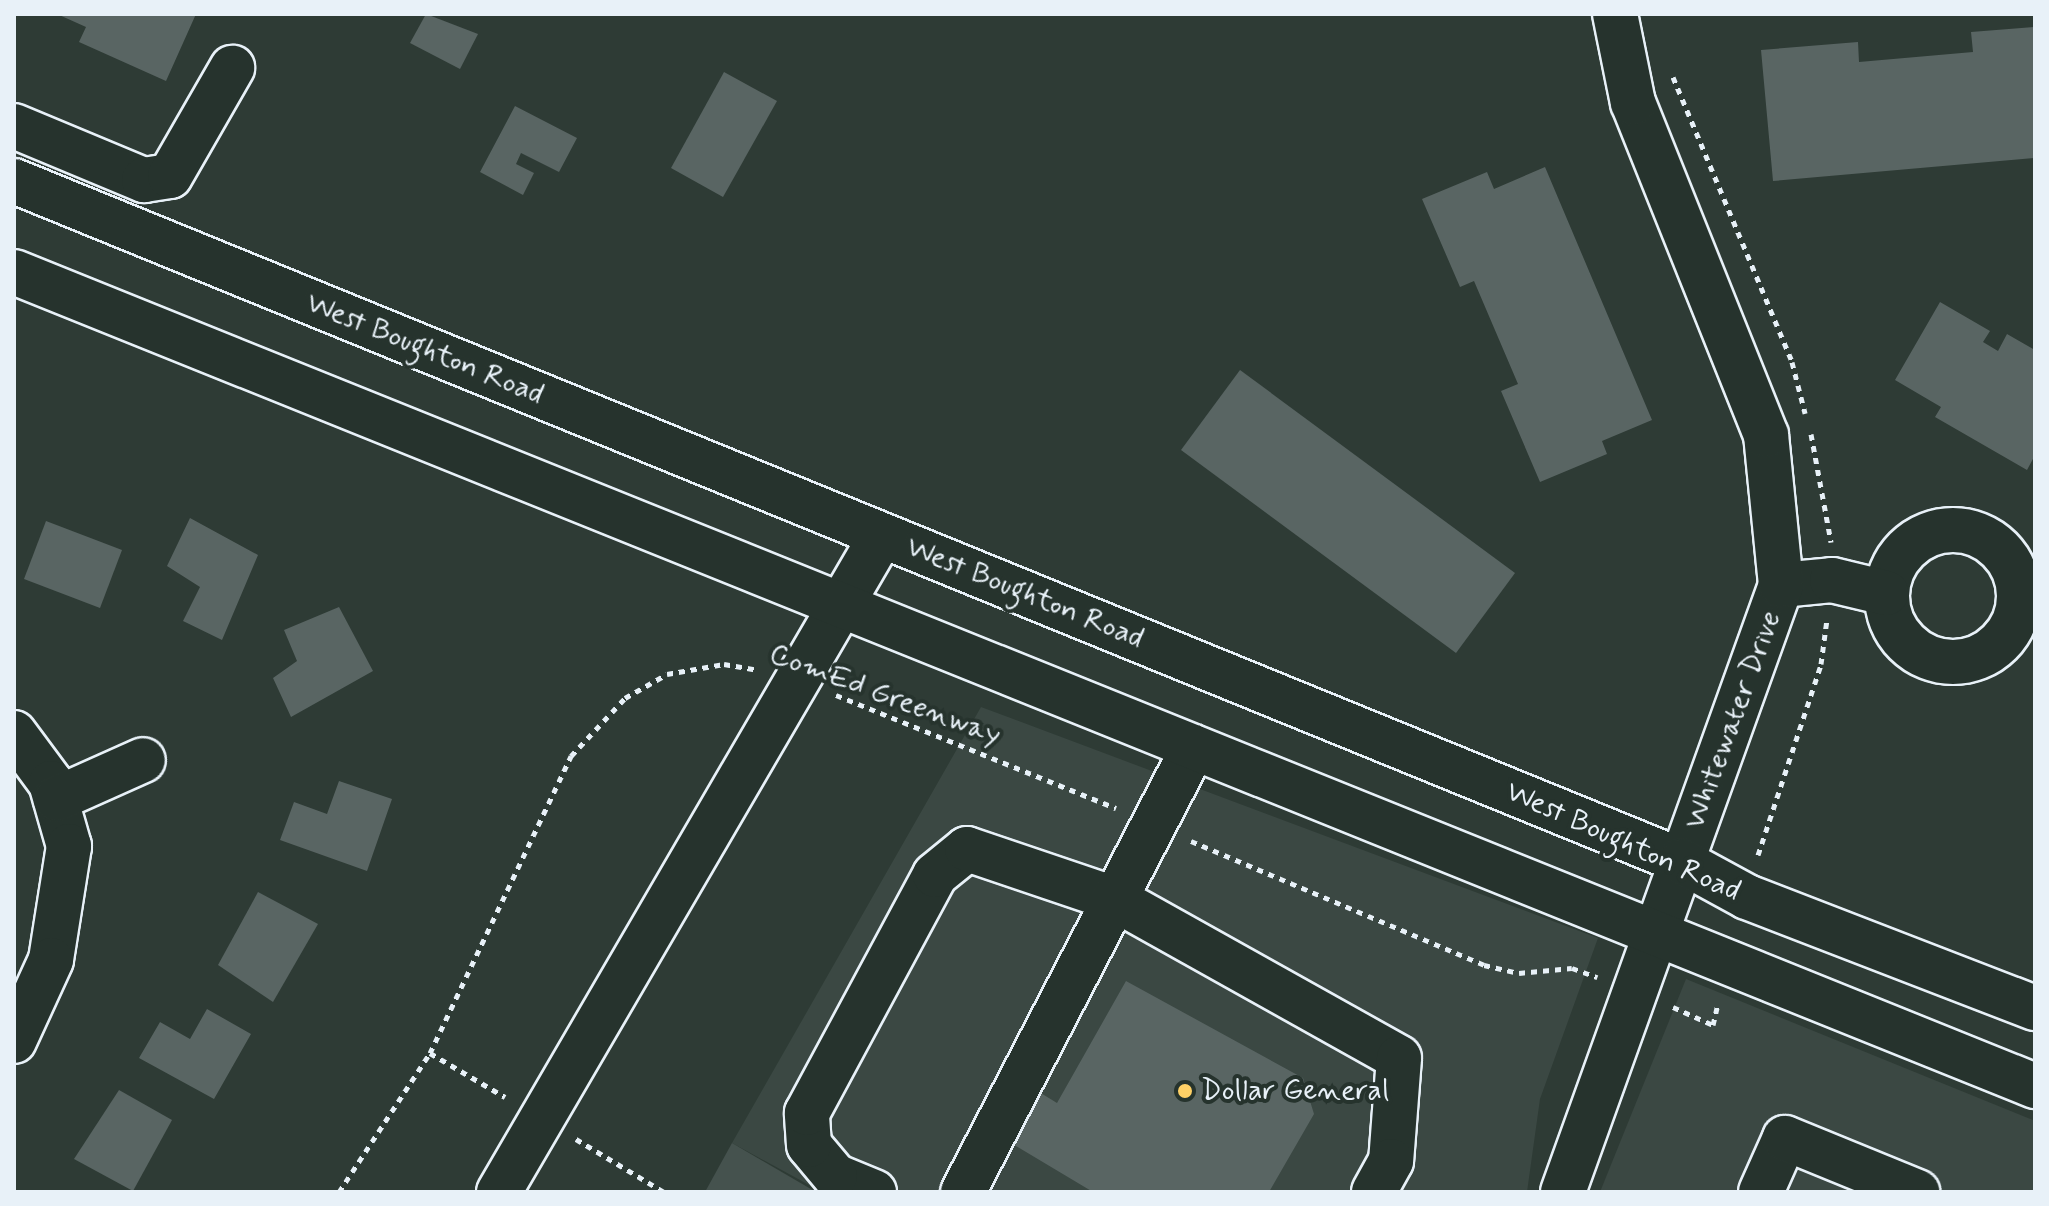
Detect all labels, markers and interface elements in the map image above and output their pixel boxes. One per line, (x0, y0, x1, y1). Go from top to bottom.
street label: West Boughton Road (302, 285, 548, 413)
street label: West Boughton Road (902, 529, 1148, 657)
street label: Whitewater Drive (1677, 606, 1789, 834)
street label: ComEd Greenway (764, 636, 1006, 754)
street label: West Boughton Road (1501, 774, 1745, 910)
place label: Dollar General (1201, 1073, 1387, 1109)
marker: Dollar General (1176, 1082, 1194, 1100)

